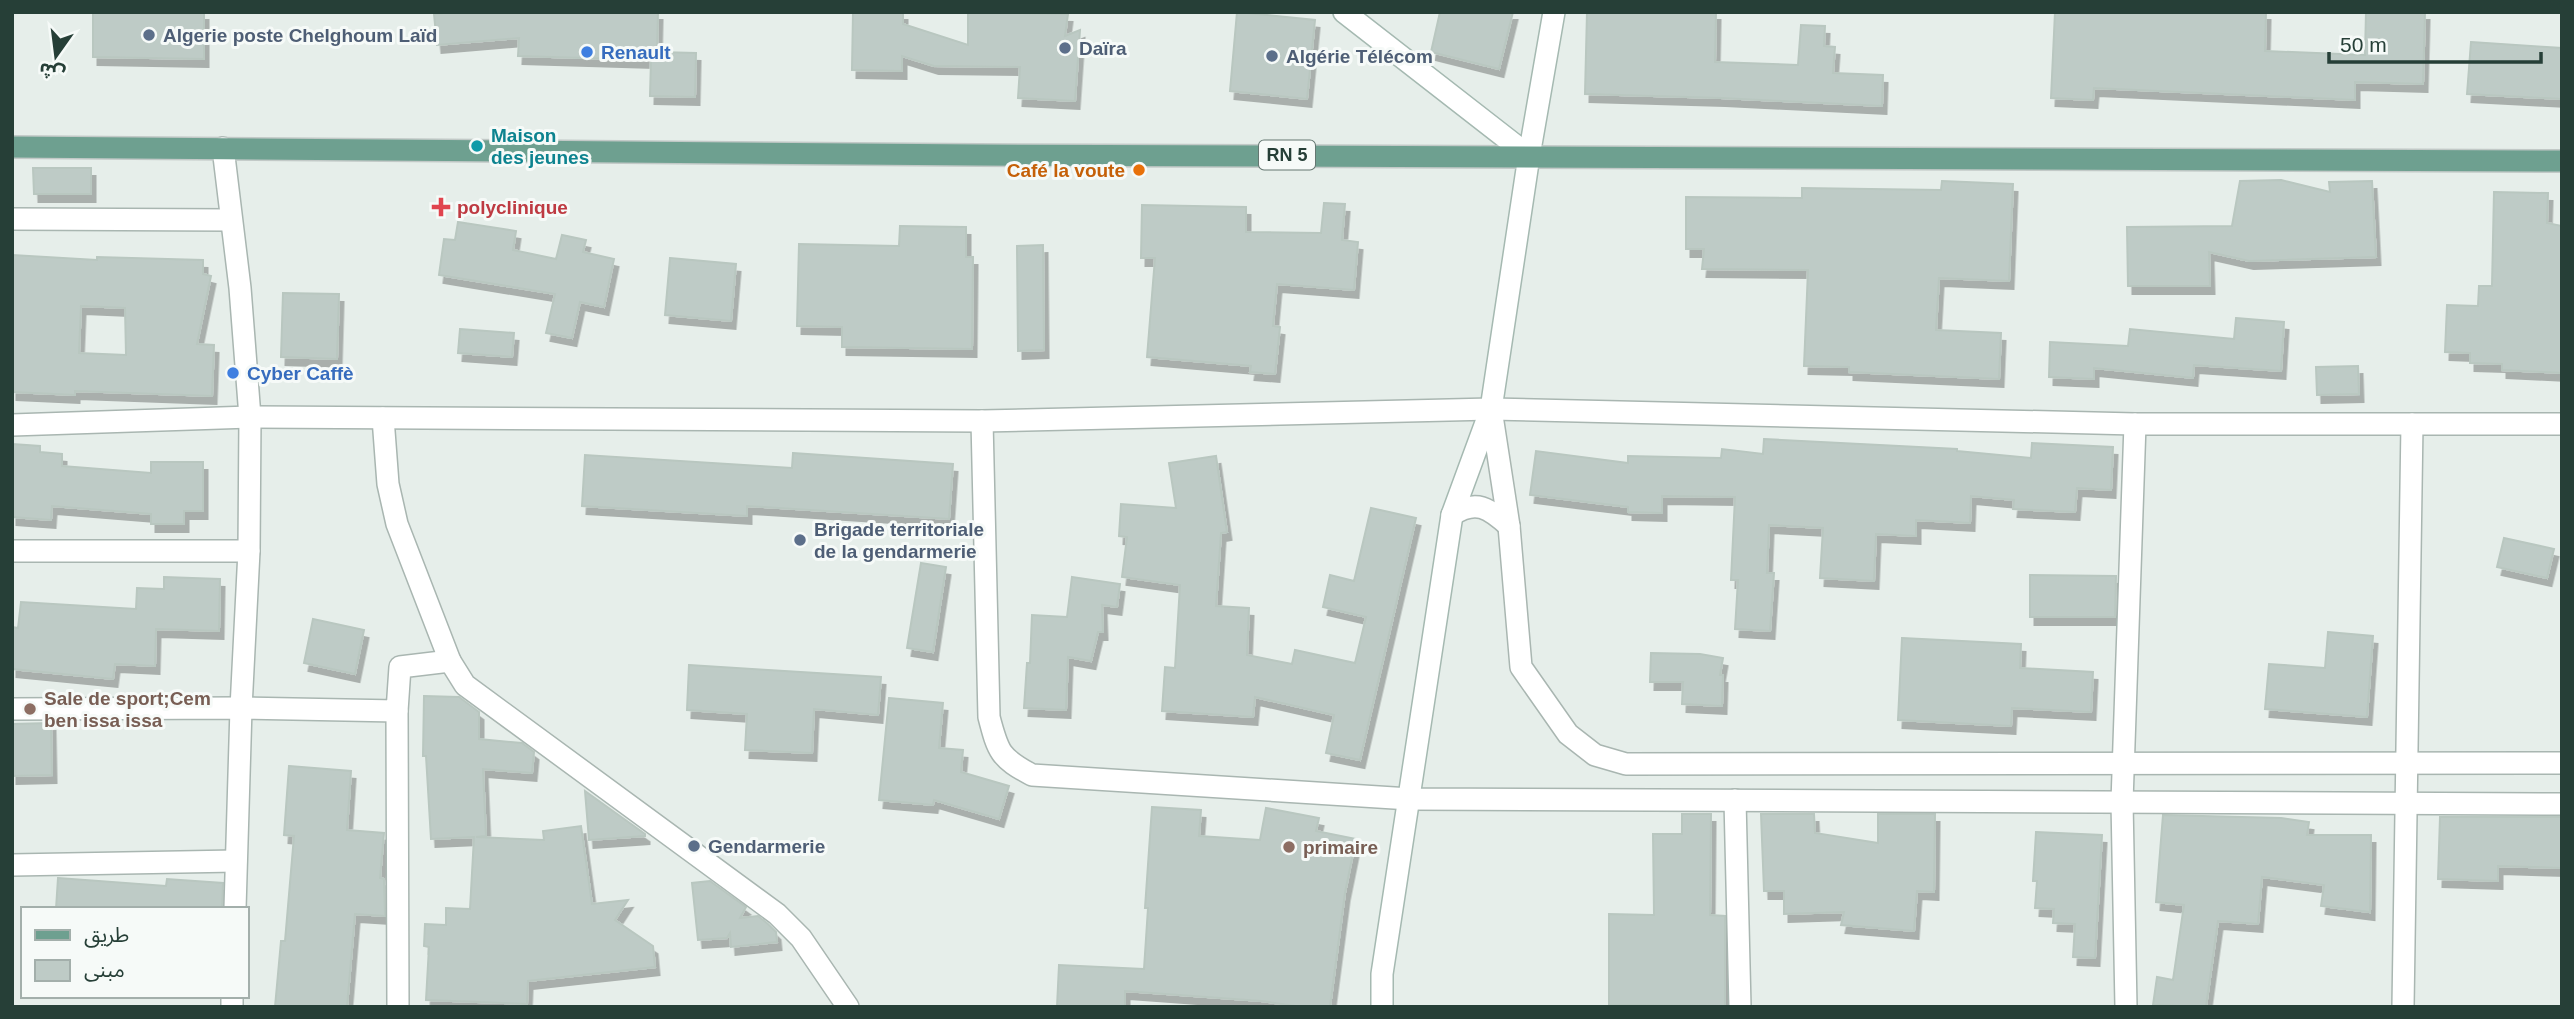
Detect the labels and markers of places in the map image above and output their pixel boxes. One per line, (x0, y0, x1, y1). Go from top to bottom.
place label: Algerie poste Chelghoum Laïd (163, 25, 437, 46)
marker: Algerie poste Chelghoum Laïd (141, 27, 157, 43)
place label: Daïra (1079, 38, 1127, 59)
marker: Daïra (1057, 40, 1073, 56)
place label: Renault (601, 42, 671, 63)
marker: Renault (579, 44, 595, 60)
place label: Algérie Télécom (1286, 46, 1433, 67)
marker: Algérie Télécom (1264, 48, 1280, 64)
place label: Maison des jeunes (491, 125, 589, 168)
marker: Maison des jeunes (469, 138, 485, 154)
place label: Café la voute (1007, 160, 1125, 181)
marker: Café la voute (1131, 162, 1147, 178)
marker: polyclinique (431, 197, 451, 217)
place label: polyclinique (457, 197, 568, 218)
place label: Cyber Caffè (247, 363, 354, 384)
marker: Cyber Caffè (225, 365, 241, 381)
place label: Brigade territoriale de la gendarmerie (814, 519, 984, 562)
marker: Brigade territoriale de la gendarmerie (792, 532, 808, 548)
place label: Sale de sport;Cem ben issa issa (44, 688, 211, 731)
marker: Sale de sport;Cem ben issa issa (22, 701, 38, 717)
place label: Gendarmerie (708, 836, 825, 857)
place label: primaire (1303, 837, 1378, 858)
marker: Gendarmerie (686, 838, 702, 854)
marker: primaire (1281, 839, 1297, 855)

